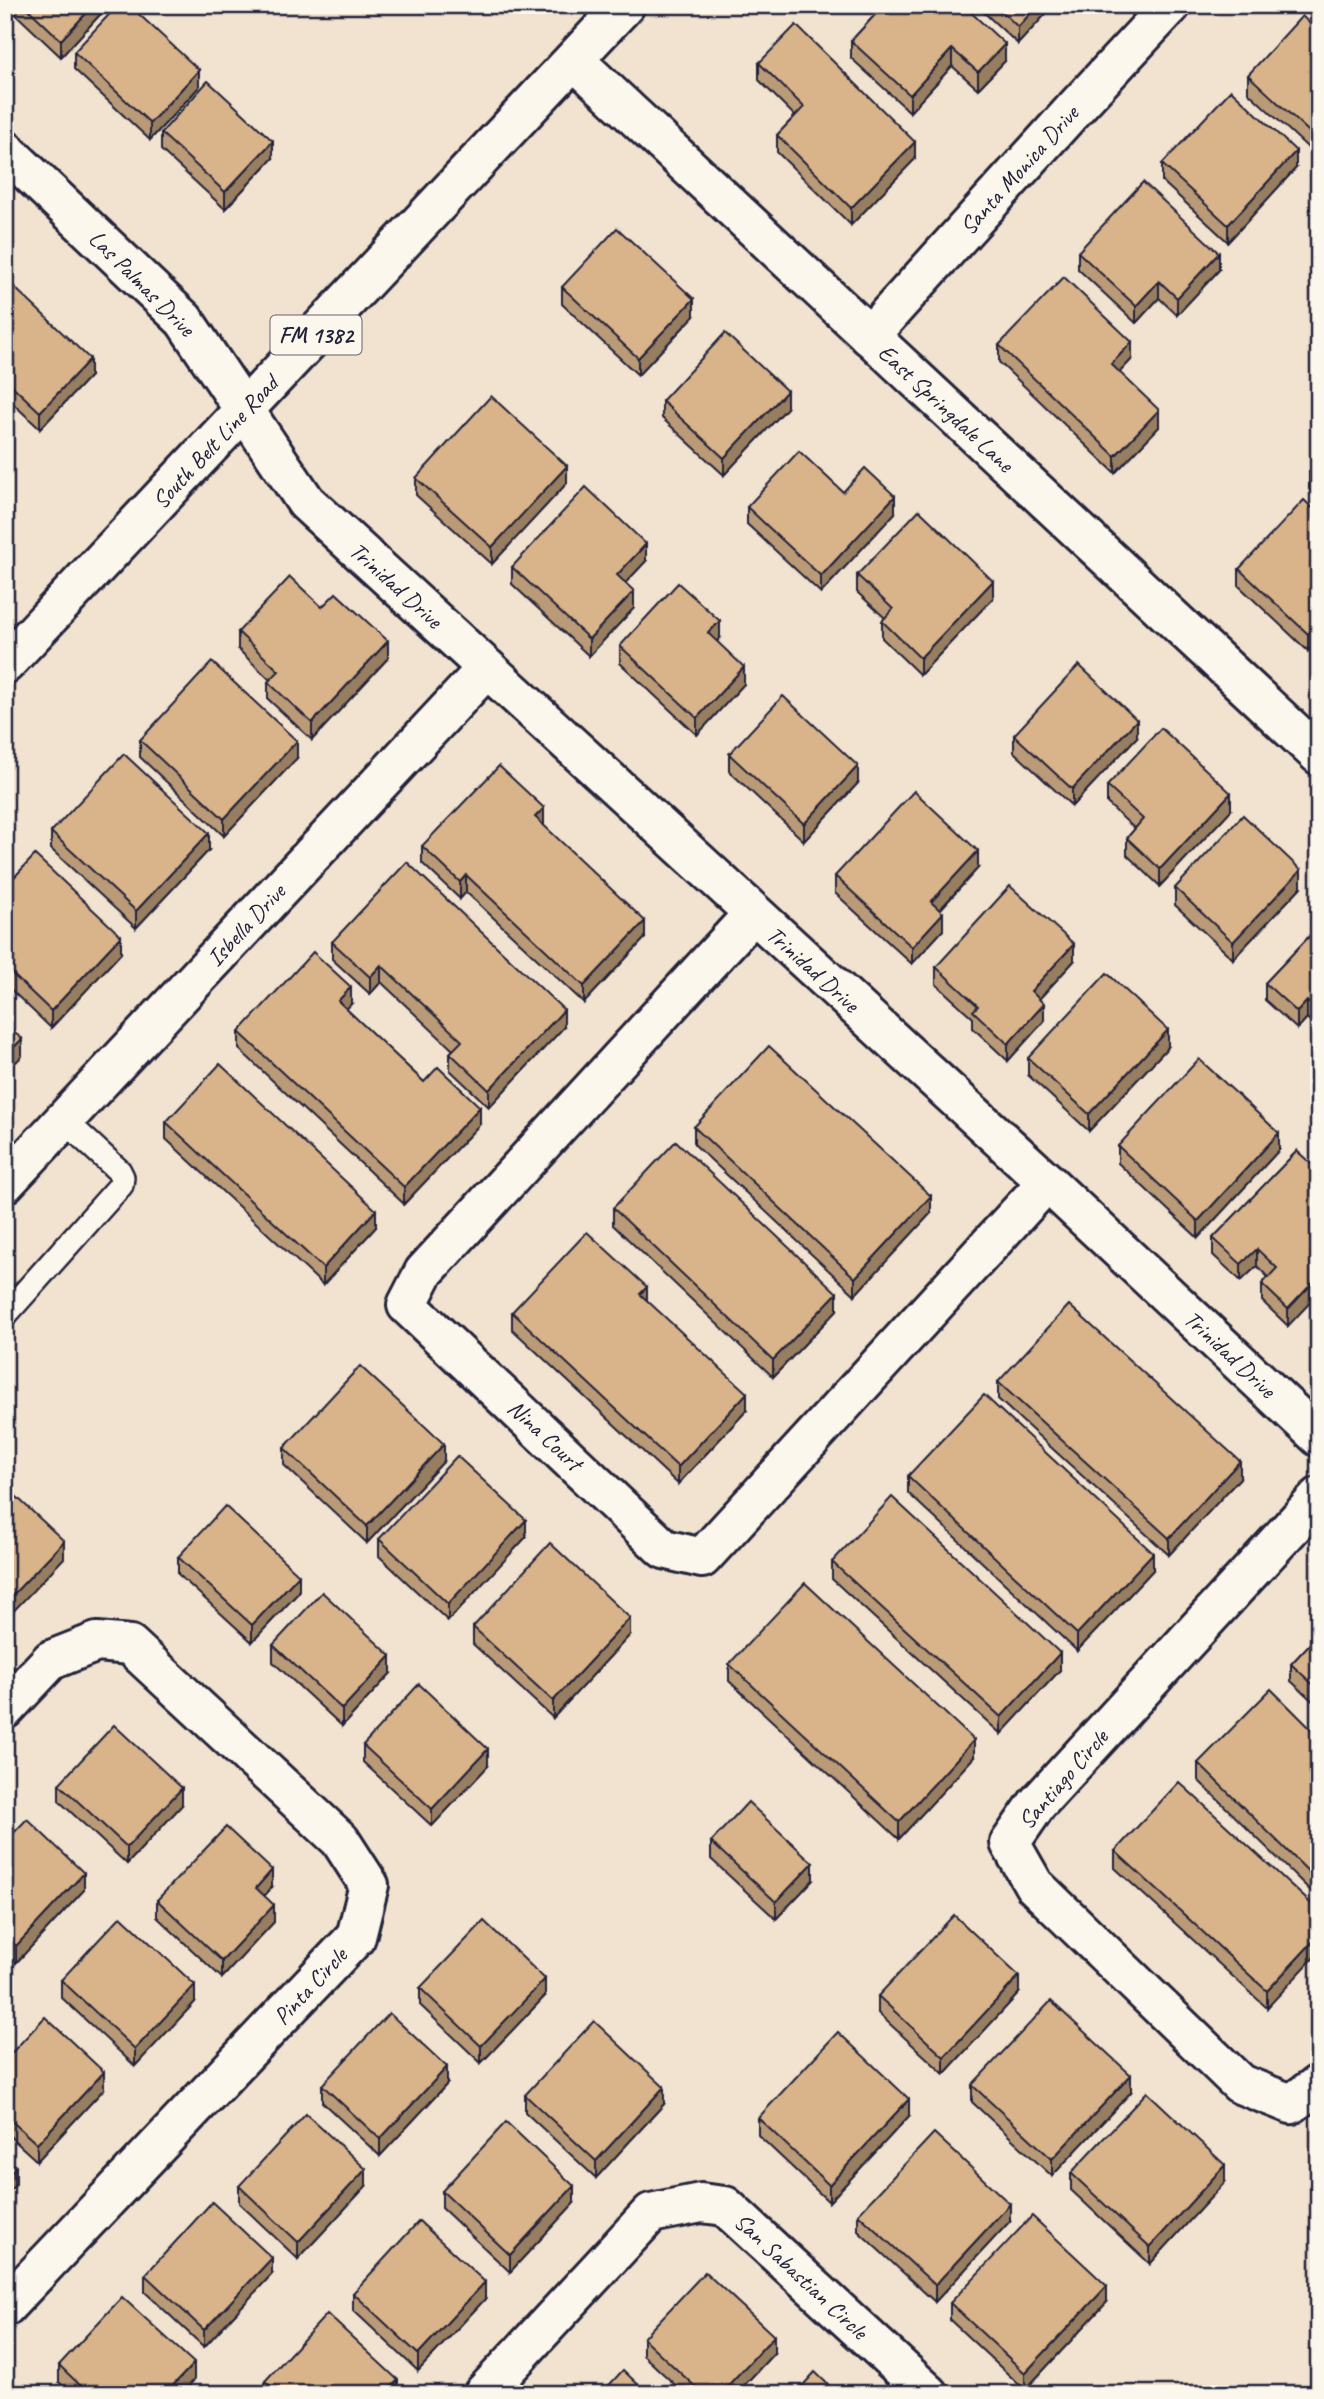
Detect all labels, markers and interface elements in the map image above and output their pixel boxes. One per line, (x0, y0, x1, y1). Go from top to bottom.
street label: Santa Monica Drive (953, 97, 1086, 241)
street label: Las Palmas Drive (82, 223, 203, 344)
road number: FM 1382 (270, 316, 362, 354)
street label: East Springdale Lane (872, 338, 1022, 480)
street label: South Belt Line Road (146, 366, 287, 515)
street label: Trinidad Drive (343, 535, 450, 636)
street label: Isbella Drive (200, 876, 293, 973)
street label: Trinidad Drive (760, 919, 867, 1020)
street label: Trinidad Drive (1178, 1304, 1284, 1406)
street label: Nina Court (501, 1393, 591, 1479)
street label: Santiago Circle (1011, 1721, 1116, 1835)
street label: Pinta Circle (267, 1939, 355, 2031)
street label: San Sabastian Circle (728, 2206, 876, 2347)

